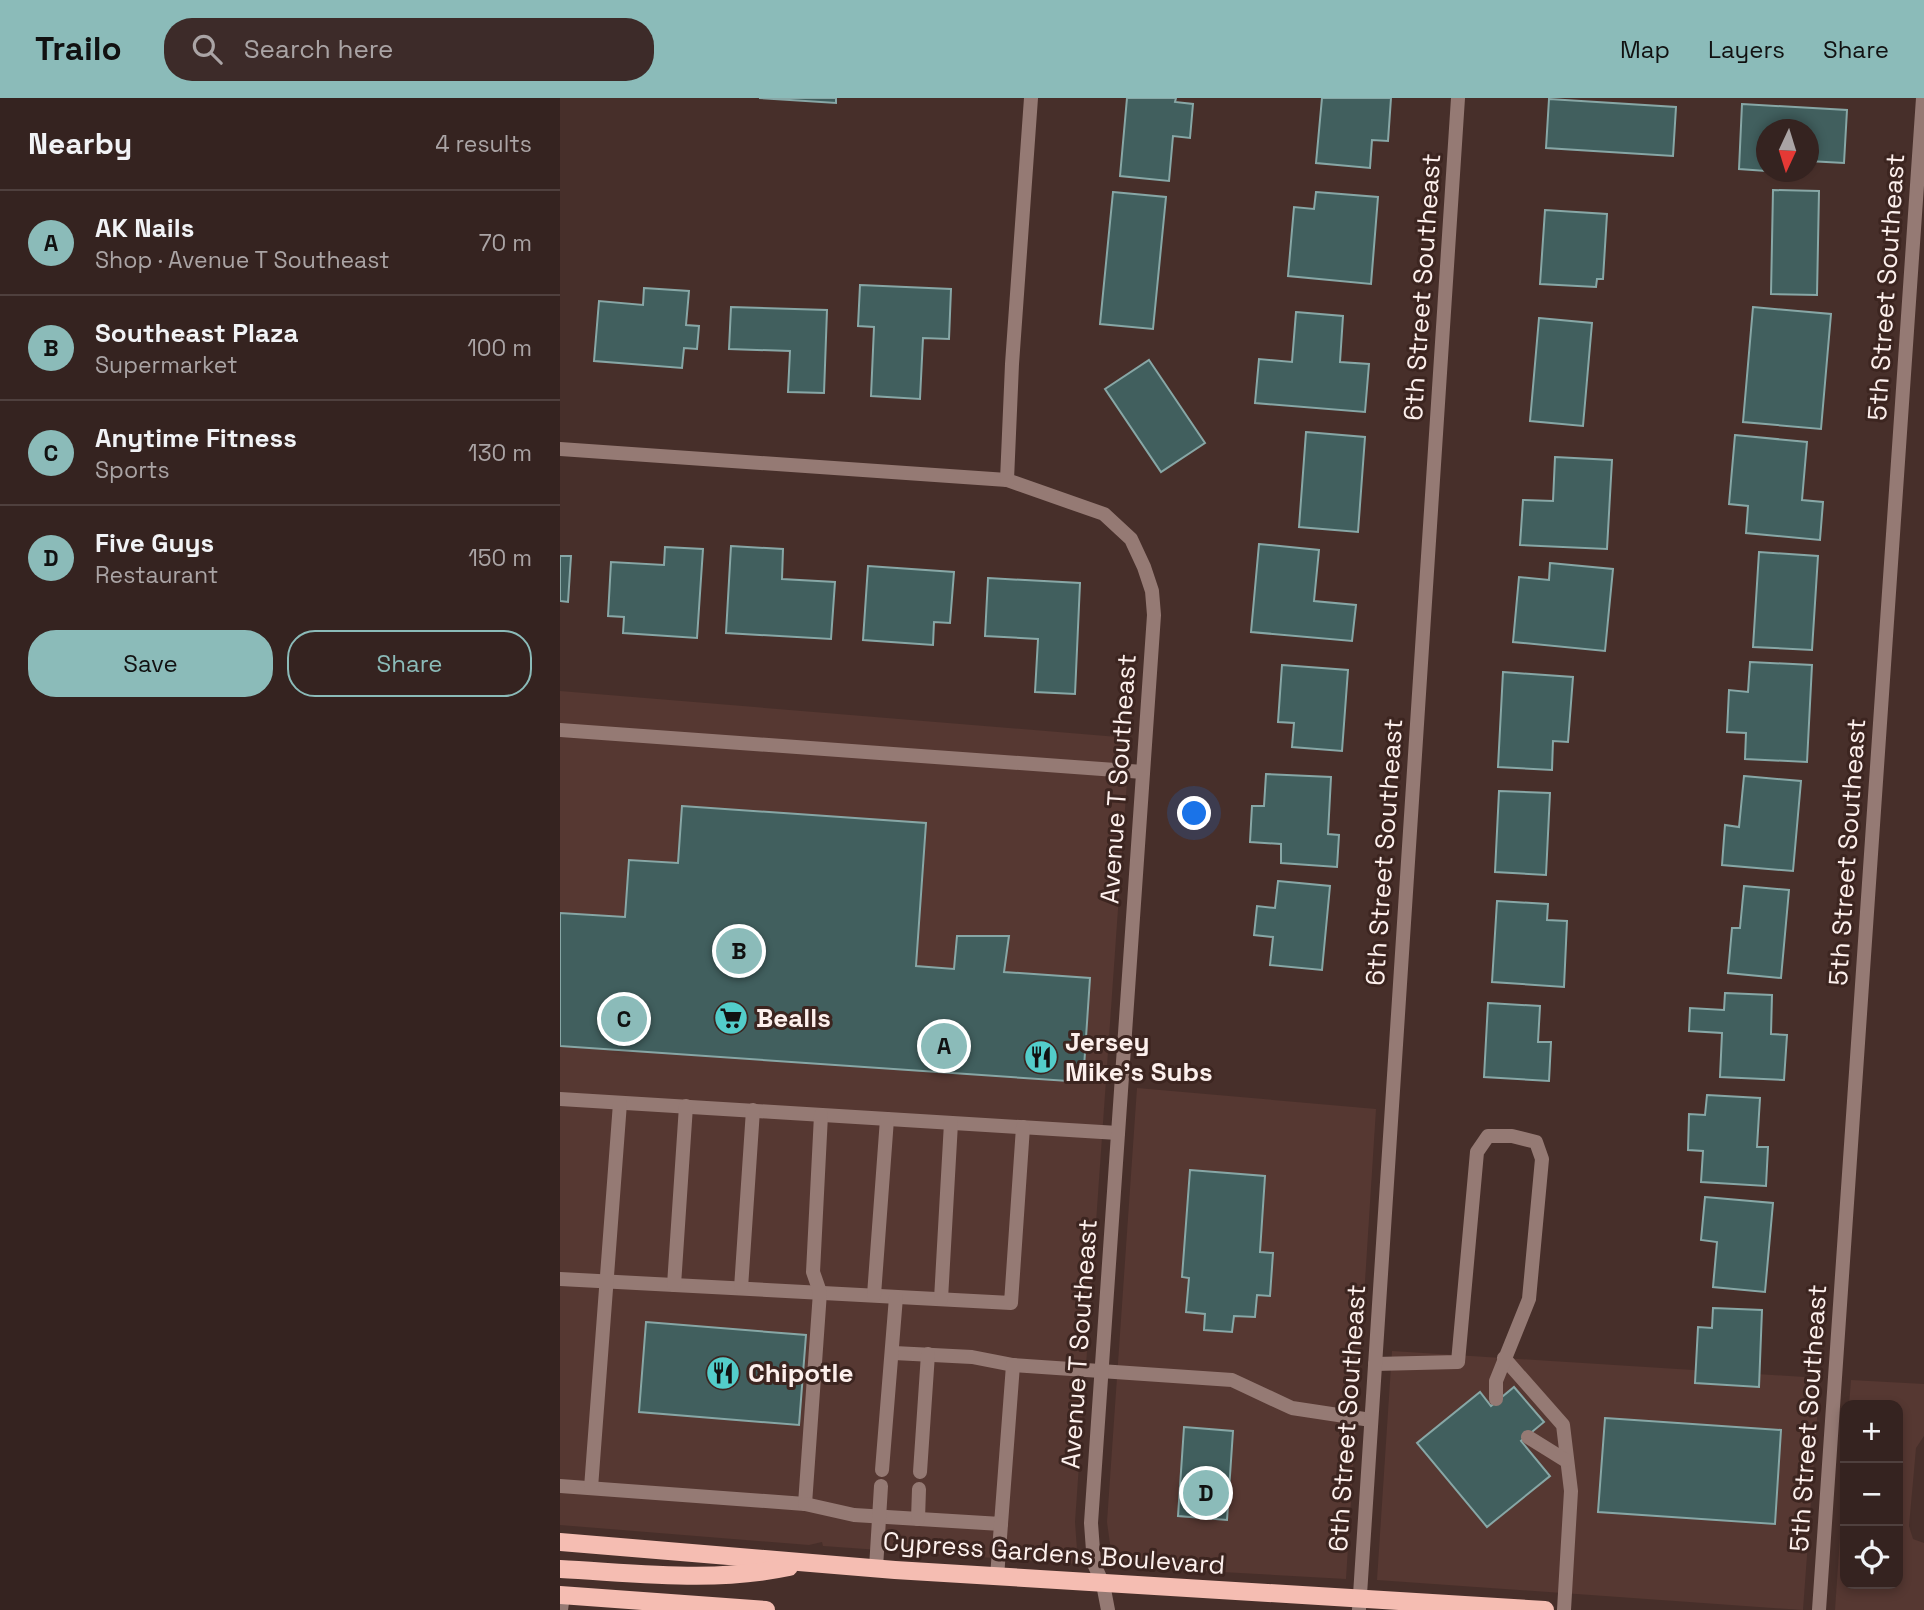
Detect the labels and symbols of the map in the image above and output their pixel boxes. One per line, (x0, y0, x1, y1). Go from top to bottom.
north arrow (1756, 119, 1819, 182)
street label: 6th Street Southeast (1396, 152, 1448, 422)
street label: 5th Street Southeast (1860, 152, 1912, 422)
street label: Avenue T Southeast (1092, 653, 1144, 905)
street label: 6th Street Southeast (1358, 717, 1410, 987)
street label: 5th Street Southeast (1821, 717, 1873, 987)
your location (1177, 796, 1211, 830)
pin: B (716, 925, 762, 977)
pin: C (601, 993, 647, 1045)
supermarket icon: Bealls (712, 999, 750, 1037)
place label: Bealls (756, 1001, 831, 1035)
pin: A (921, 1020, 967, 1072)
place label: Jersey Mike's Subs (1065, 1025, 1213, 1089)
restaurant icon: Jersey Mike's Subs (1022, 1038, 1060, 1076)
street label: Avenue T Southeast (1053, 1218, 1105, 1470)
street label: 6th Street Southeast (1321, 1283, 1373, 1553)
street label: 5th Street Southeast (1782, 1283, 1834, 1553)
restaurant icon: Chipotle (704, 1354, 742, 1392)
place label: Chipotle (748, 1356, 854, 1390)
pin: D (1183, 1467, 1229, 1519)
street label: Cypress Gardens Boulevard (882, 1524, 1226, 1582)

